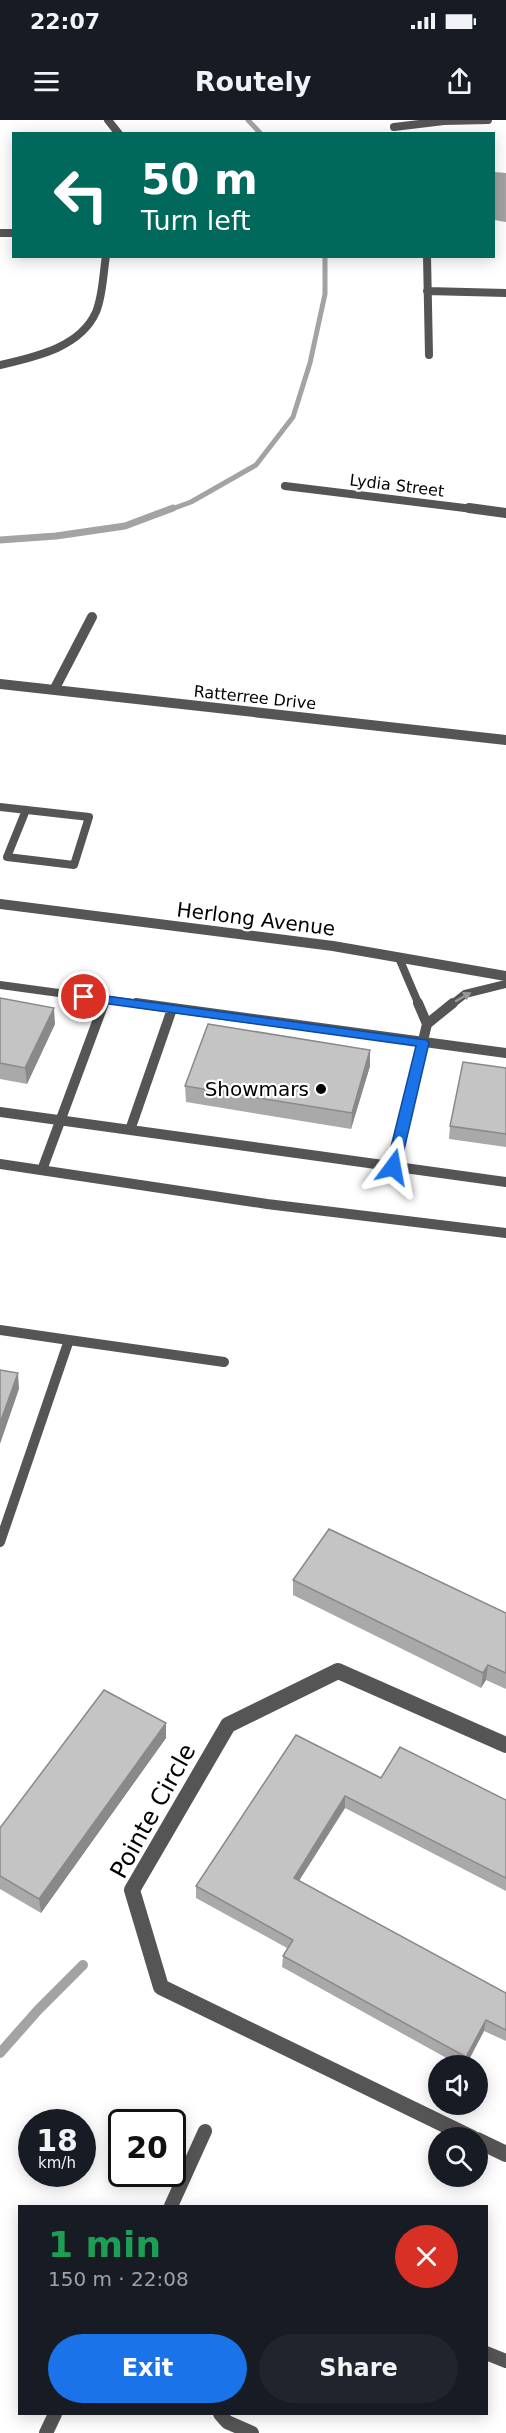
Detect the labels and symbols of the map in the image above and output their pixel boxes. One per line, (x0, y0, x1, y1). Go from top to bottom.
street label: Lydia Street (349, 470, 445, 501)
street label: Ratterree Drive (193, 682, 317, 713)
street label: Herlong Avenue (175, 897, 337, 941)
pin (58, 971, 109, 1022)
one-way arrow (455, 992, 472, 1002)
place label: Showmars (205, 1077, 309, 1101)
marker: Showmars (314, 1082, 328, 1096)
position arrow (361, 1135, 425, 1199)
street label: Pointe Circle (105, 1739, 201, 1883)
speed limit sign: 20 (108, 2109, 186, 2187)

